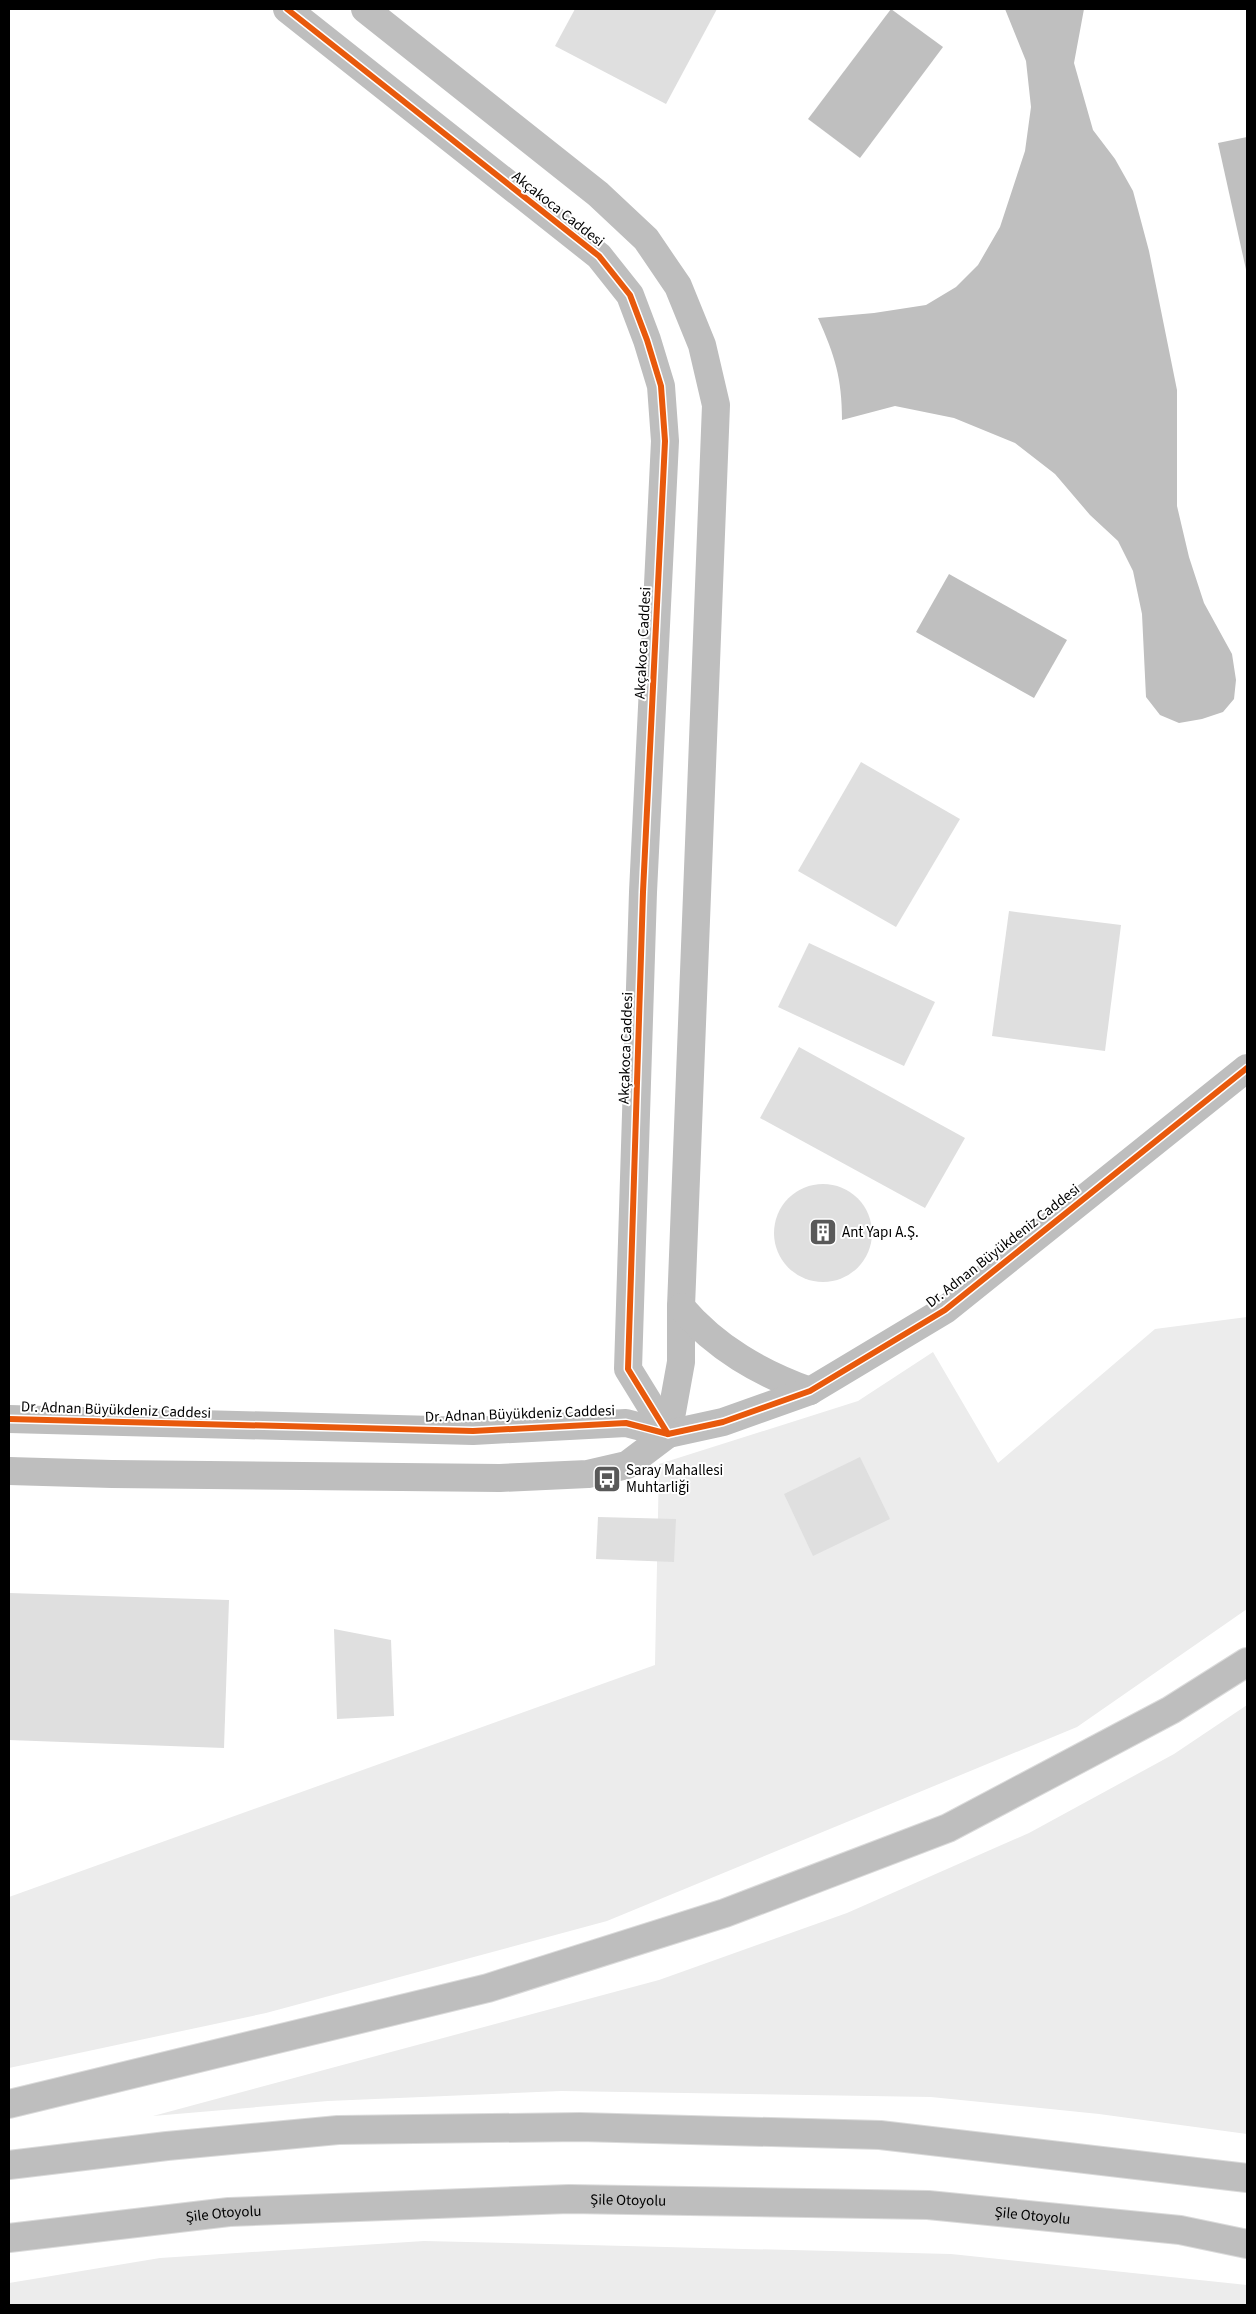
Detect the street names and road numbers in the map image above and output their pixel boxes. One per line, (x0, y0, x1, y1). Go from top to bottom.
street label: Akçakoca Caddesi (507, 166, 609, 252)
street label: Akçakoca Caddesi (630, 586, 656, 700)
street label: Akçakoca Caddesi (614, 992, 638, 1104)
street label: Dr. Adnan Büyükdeniz Caddesi (922, 1179, 1084, 1313)
street label: Dr. Adnan Büyükdeniz Caddesi (21, 1396, 211, 1424)
street label: Dr. Adnan Büyükdeniz Caddesi (425, 1400, 615, 1428)
street label: Şile Otoyolu (590, 2189, 666, 2211)
street label: Şile Otoyolu (185, 2200, 262, 2228)
street label: Şile Otoyolu (994, 2201, 1072, 2230)

